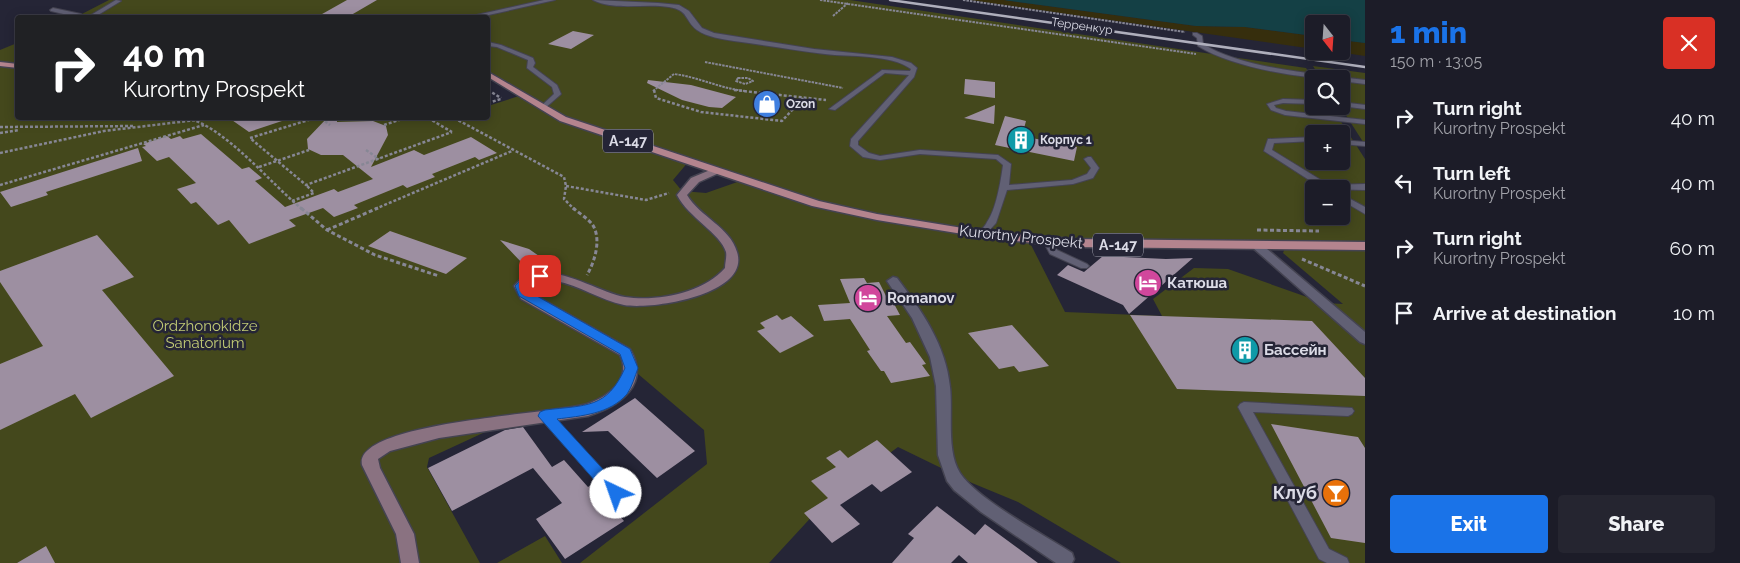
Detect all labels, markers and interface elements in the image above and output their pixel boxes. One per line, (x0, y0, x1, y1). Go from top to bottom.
street label: Терренкур (1050, 15, 1114, 37)
north arrow (1305, 15, 1350, 60)
map controls (1305, 15, 1350, 225)
text: 1 min (1390, 15, 1467, 50)
button: close (1663, 17, 1715, 69)
text: 40 m (123, 34, 205, 75)
icon: right (40, 35, 105, 100)
text: 150 m · 13:05 (1390, 52, 1482, 71)
button: search (1305, 70, 1350, 115)
text: Kurortny Prospekt (123, 76, 305, 102)
shop icon: Ozon (752, 89, 782, 119)
place label: Ozon (786, 97, 815, 111)
text: Turn right (1433, 97, 1522, 119)
icon: right (1390, 104, 1418, 132)
text: 40 m (1671, 107, 1715, 129)
text: Kurortny Prospekt (1433, 119, 1566, 138)
building icon: Корпус 1 (1006, 125, 1036, 155)
button: + (1305, 125, 1350, 170)
road number: А-147 (603, 130, 653, 152)
place label: Корпус 1 (1040, 133, 1092, 147)
text: Turn left (1433, 162, 1510, 184)
icon: left (1390, 169, 1418, 197)
text: 40 m (1671, 172, 1715, 194)
button: − (1305, 180, 1350, 225)
text: Kurortny Prospekt (1433, 184, 1566, 203)
street label: Kurortny Prospekt (958, 222, 1084, 252)
text: Turn right (1433, 227, 1522, 249)
road number: А-147 (1093, 234, 1143, 256)
icon: right (1390, 234, 1418, 262)
text: 60 m (1670, 237, 1715, 259)
text: Kurortny Prospekt (1433, 249, 1566, 268)
pin (519, 255, 561, 297)
icon: arrive (526, 262, 554, 290)
hotel icon: Катюша (1133, 268, 1163, 298)
place label: Катюша (1167, 274, 1228, 292)
hotel icon: Romanov (853, 283, 883, 313)
place label: Romanov (887, 289, 955, 307)
icon: arrive (1390, 299, 1418, 327)
text: Arrive at destination (1433, 302, 1617, 324)
text: 10 m (1673, 302, 1715, 324)
park label: Ordzhonokidze Sanatorium (153, 317, 258, 352)
building icon: Бассейн (1230, 335, 1260, 365)
place label: Бассейн (1264, 341, 1327, 359)
position arrow (589, 466, 641, 518)
bar icon: Клуб (1321, 478, 1351, 508)
place label: Клуб (1273, 482, 1317, 503)
button: Exit (1390, 495, 1548, 553)
button: Share (1558, 495, 1715, 553)

